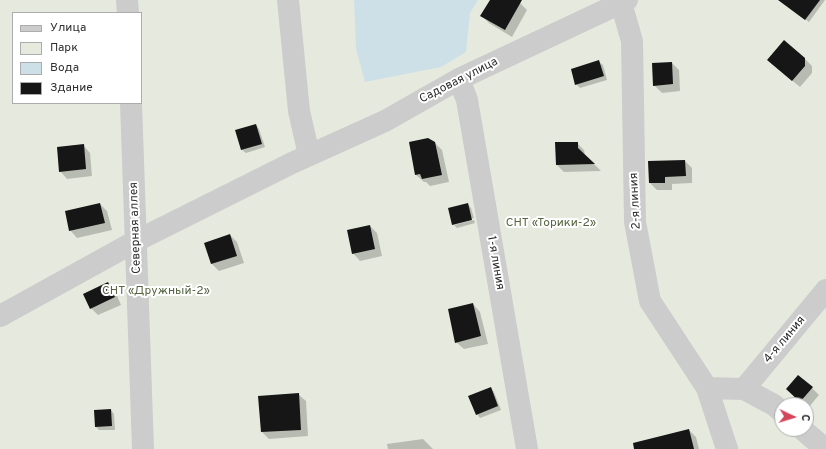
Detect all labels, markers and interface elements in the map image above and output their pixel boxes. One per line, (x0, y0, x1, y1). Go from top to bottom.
legend (12, 12, 142, 104)
text: Улица (50, 20, 86, 36)
text: Парк (50, 40, 78, 56)
street label: Садовая улица (417, 55, 501, 107)
text: Вода (50, 60, 79, 76)
text: Здание (50, 80, 93, 96)
street label: 2-я линия (627, 172, 645, 230)
street label: Северная аллея (127, 182, 145, 274)
park label: СНТ «Торики-2» (506, 217, 596, 231)
street label: 1-я линия (483, 235, 507, 291)
park label: СНТ «Дружный-2» (102, 285, 210, 299)
street label: 4-я линия (761, 314, 809, 366)
north arrow (774, 397, 814, 437)
text: С (798, 414, 812, 422)

